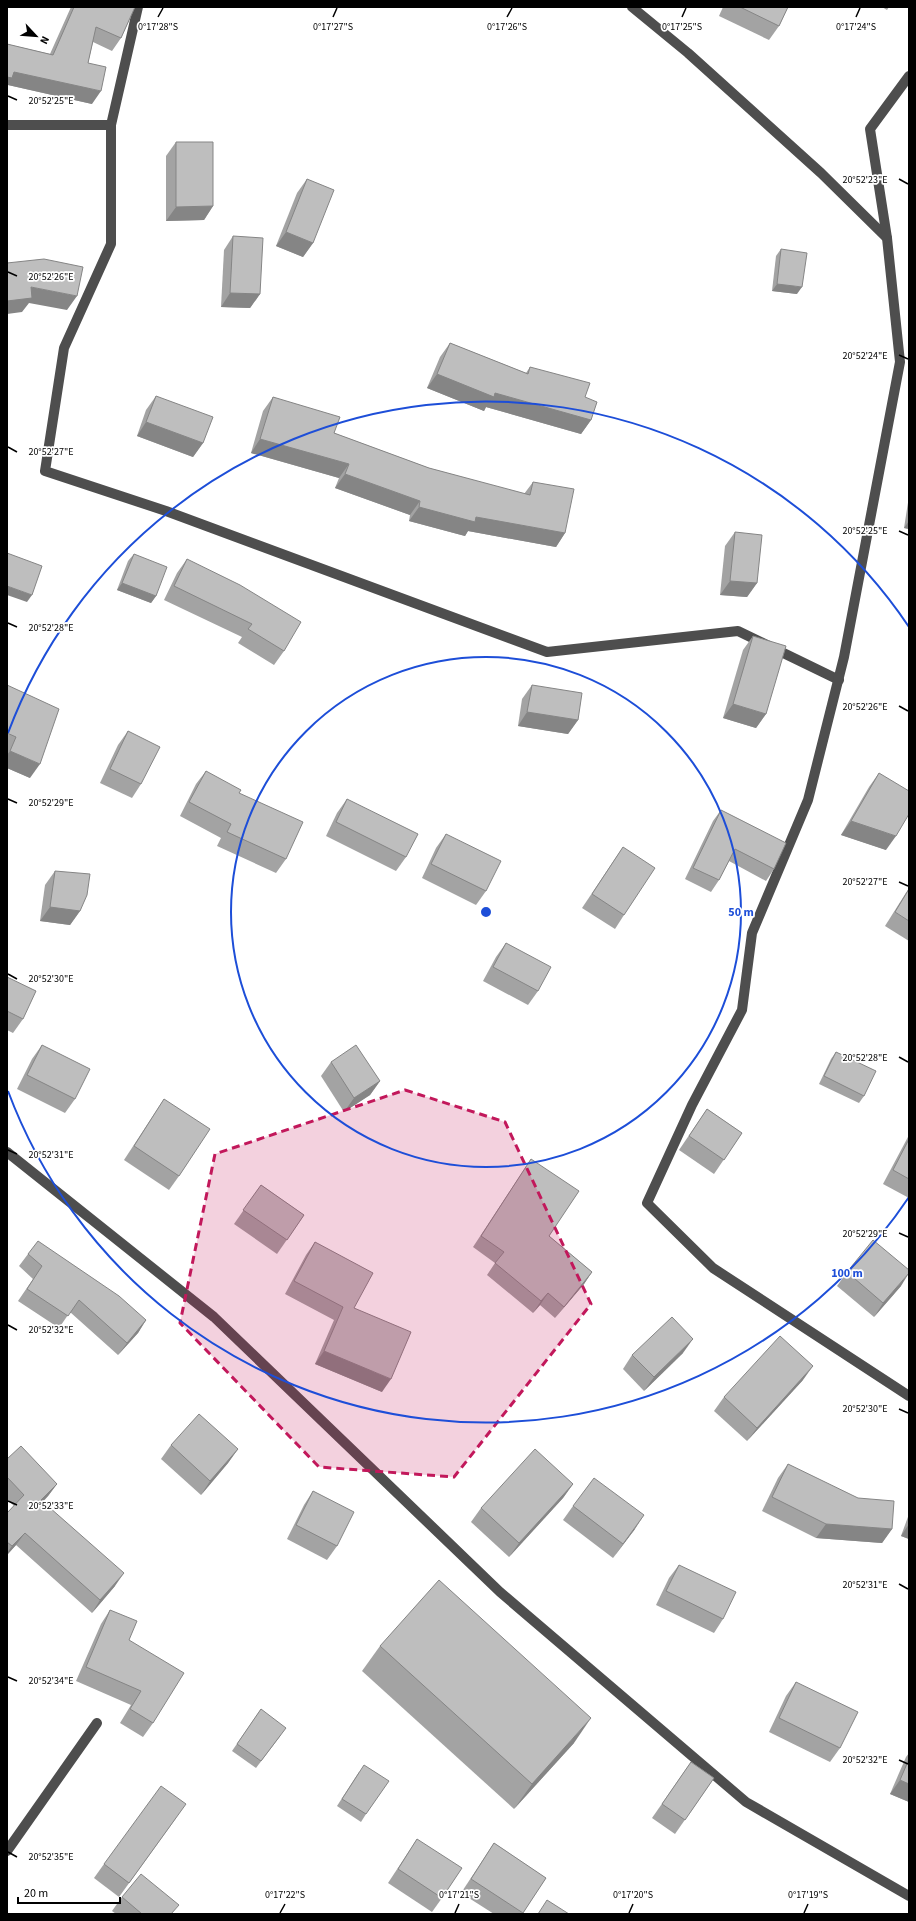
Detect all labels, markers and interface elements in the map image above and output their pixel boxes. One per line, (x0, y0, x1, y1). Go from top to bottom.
north arrow (16, 16, 56, 56)
text: 0°17'28"S (138, 20, 178, 34)
text: 0°17'27"S (313, 20, 353, 34)
text: 0°17'26"S (487, 20, 527, 34)
text: 0°17'25"S (662, 20, 702, 34)
text: 0°17'24"S (836, 20, 876, 34)
text: N (36, 34, 53, 47)
text: 20°52'25"E (28, 94, 74, 108)
text: 20°52'23"E (842, 173, 888, 187)
text: 20°52'26"E (28, 270, 74, 284)
text: 20°52'24"E (842, 349, 888, 363)
text: 20°52'27"E (28, 445, 74, 459)
text: 20°52'25"E (842, 524, 888, 538)
text: 20°52'28"E (28, 621, 74, 635)
text: 20°52'26"E (842, 700, 888, 714)
text: 20°52'29"E (28, 796, 74, 810)
text: 20°52'27"E (842, 875, 888, 889)
text: 50 m (728, 904, 754, 921)
centre of rings (479, 905, 493, 919)
text: 20°52'30"E (28, 972, 74, 986)
text: 20°52'28"E (842, 1051, 888, 1065)
text: 20°52'31"E (28, 1148, 74, 1162)
text: 20°52'29"E (842, 1227, 888, 1241)
text: 100 m (831, 1265, 863, 1282)
text: 20°52'32"E (28, 1323, 74, 1337)
text: 20°52'30"E (842, 1402, 888, 1416)
text: 20°52'33"E (28, 1499, 74, 1513)
text: 20°52'31"E (842, 1578, 888, 1592)
text: 20°52'34"E (28, 1674, 74, 1688)
text: 20°52'32"E (842, 1753, 888, 1767)
text: 20°52'35"E (28, 1850, 74, 1864)
scale bar (18, 1879, 120, 1905)
text: 20 m (24, 1885, 48, 1902)
text: 0°17'22"S (265, 1888, 305, 1902)
text: 0°17'21"S (439, 1888, 479, 1902)
text: 0°17'20"S (613, 1888, 653, 1902)
text: 0°17'19"S (788, 1888, 828, 1902)

